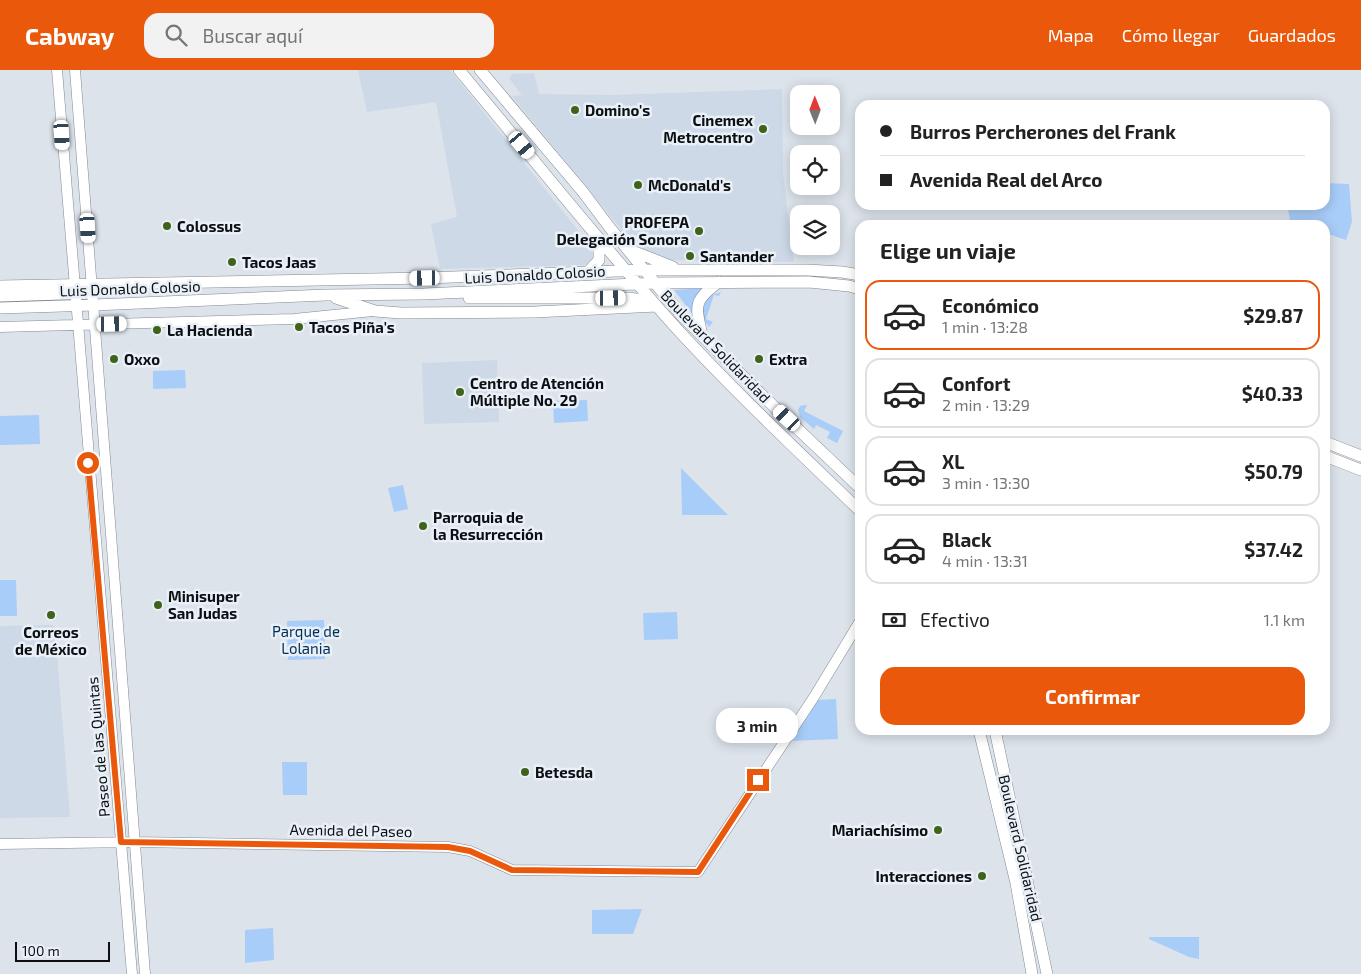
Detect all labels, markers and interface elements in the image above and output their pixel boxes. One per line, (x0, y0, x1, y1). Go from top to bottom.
search box (144, 13, 494, 58)
text: Cabway (25, 21, 114, 50)
icon: search (162, 21, 190, 49)
text: Buscar aquí (202, 24, 303, 47)
text: Mapa (1048, 24, 1094, 46)
text: Cómo llegar (1122, 24, 1220, 46)
text: Guardados (1248, 24, 1336, 46)
north arrow (790, 85, 840, 135)
map controls (790, 85, 840, 255)
place label: Domino's (585, 101, 650, 119)
marker: Domino's (569, 104, 581, 116)
place label: Cinemex Metrocentro (663, 111, 753, 146)
car (53, 120, 70, 150)
text: Burros Percherones del Frank (910, 120, 1176, 143)
marker: Cinemex Metrocentro (757, 123, 769, 135)
car (506, 129, 537, 161)
button: locate (790, 145, 840, 195)
text: Avenida Real del Arco (910, 168, 1103, 191)
place label: McDonald's (648, 176, 731, 194)
marker: McDonald's (632, 179, 644, 191)
button: layers (790, 205, 840, 255)
car (79, 213, 96, 243)
place label: PROFEPA Delegación Sonora (556, 213, 689, 248)
place label: Colossus (177, 217, 241, 235)
marker: Colossus (161, 220, 173, 232)
marker: PROFEPA Delegación Sonora (693, 225, 705, 237)
text: Elige un viaje (880, 237, 1016, 263)
place label: Santander (700, 247, 774, 265)
marker: Santander (684, 250, 696, 262)
place label: Tacos Jaas (242, 253, 316, 271)
marker: Tacos Jaas (226, 256, 238, 268)
street label: Luis Donaldo Colosio (464, 261, 606, 287)
car (409, 270, 440, 286)
street label: Luis Donaldo Colosio (59, 277, 201, 299)
street label: Boulevard Solidaridad (657, 286, 775, 406)
car (595, 290, 626, 306)
icon: car (882, 293, 927, 338)
text: Económico (942, 294, 1039, 317)
text: $29.87 (1243, 304, 1303, 327)
car (96, 316, 127, 332)
text: 1 min · 13:28 (942, 317, 1028, 336)
place label: Tacos Piña's (309, 318, 395, 336)
place label: La Hacienda (167, 321, 253, 339)
marker: Tacos Piña's (293, 321, 305, 333)
marker: La Hacienda (151, 324, 163, 336)
place label: Oxxo (124, 350, 160, 368)
place label: Extra (769, 350, 807, 368)
marker: Oxxo (108, 353, 120, 365)
marker: Extra (753, 353, 765, 365)
icon: car (882, 371, 927, 416)
text: Confort (942, 372, 1010, 395)
place label: Centro de Atención Múltiple No. 29 (470, 374, 604, 409)
text: $40.33 (1242, 382, 1303, 405)
marker: Centro de Atención Múltiple No. 29 (454, 386, 466, 398)
text: 2 min · 13:29 (942, 395, 1030, 414)
car (770, 402, 803, 434)
icon: car (882, 449, 927, 494)
text: XL (942, 450, 964, 473)
route start (77, 452, 99, 474)
text: $50.79 (1244, 460, 1303, 483)
text: 3 min · 13:30 (942, 473, 1030, 492)
place label: Parroquia de la Resurrección (433, 508, 543, 543)
marker: Parroquia de la Resurrección (417, 520, 429, 532)
icon: car (882, 527, 927, 572)
text: Black (942, 528, 992, 551)
text: $37.42 (1244, 538, 1303, 561)
text: 4 min · 13:31 (942, 551, 1028, 570)
place label: Minisuper San Judas (168, 587, 240, 622)
marker: Minisuper San Judas (152, 599, 164, 611)
icon: cash (880, 606, 908, 634)
text: Efectivo (920, 608, 990, 631)
marker: Correos de México (45, 609, 57, 621)
text: 1.1 km (1264, 610, 1305, 629)
park label: Parque de Lolania (272, 622, 340, 657)
place label: Correos de México (15, 623, 87, 658)
button: Confirmar (880, 667, 1305, 725)
street label: Paseo de las Quintas (83, 676, 114, 818)
callout: 3 min (717, 708, 799, 742)
text: 3 min (737, 716, 777, 735)
place label: Betesda (535, 763, 593, 781)
marker: Betesda (519, 766, 531, 778)
route end (747, 769, 769, 791)
street label: Boulevard Solidaridad (995, 773, 1047, 923)
street label: Avenida del Paseo (289, 820, 413, 840)
place label: Mariachísimo (832, 821, 928, 839)
marker: Mariachísimo (932, 824, 944, 836)
place label: Interacciones (875, 867, 972, 885)
marker: Interacciones (976, 870, 988, 882)
scale bar (15, 939, 110, 962)
text: 100 m (22, 942, 60, 959)

